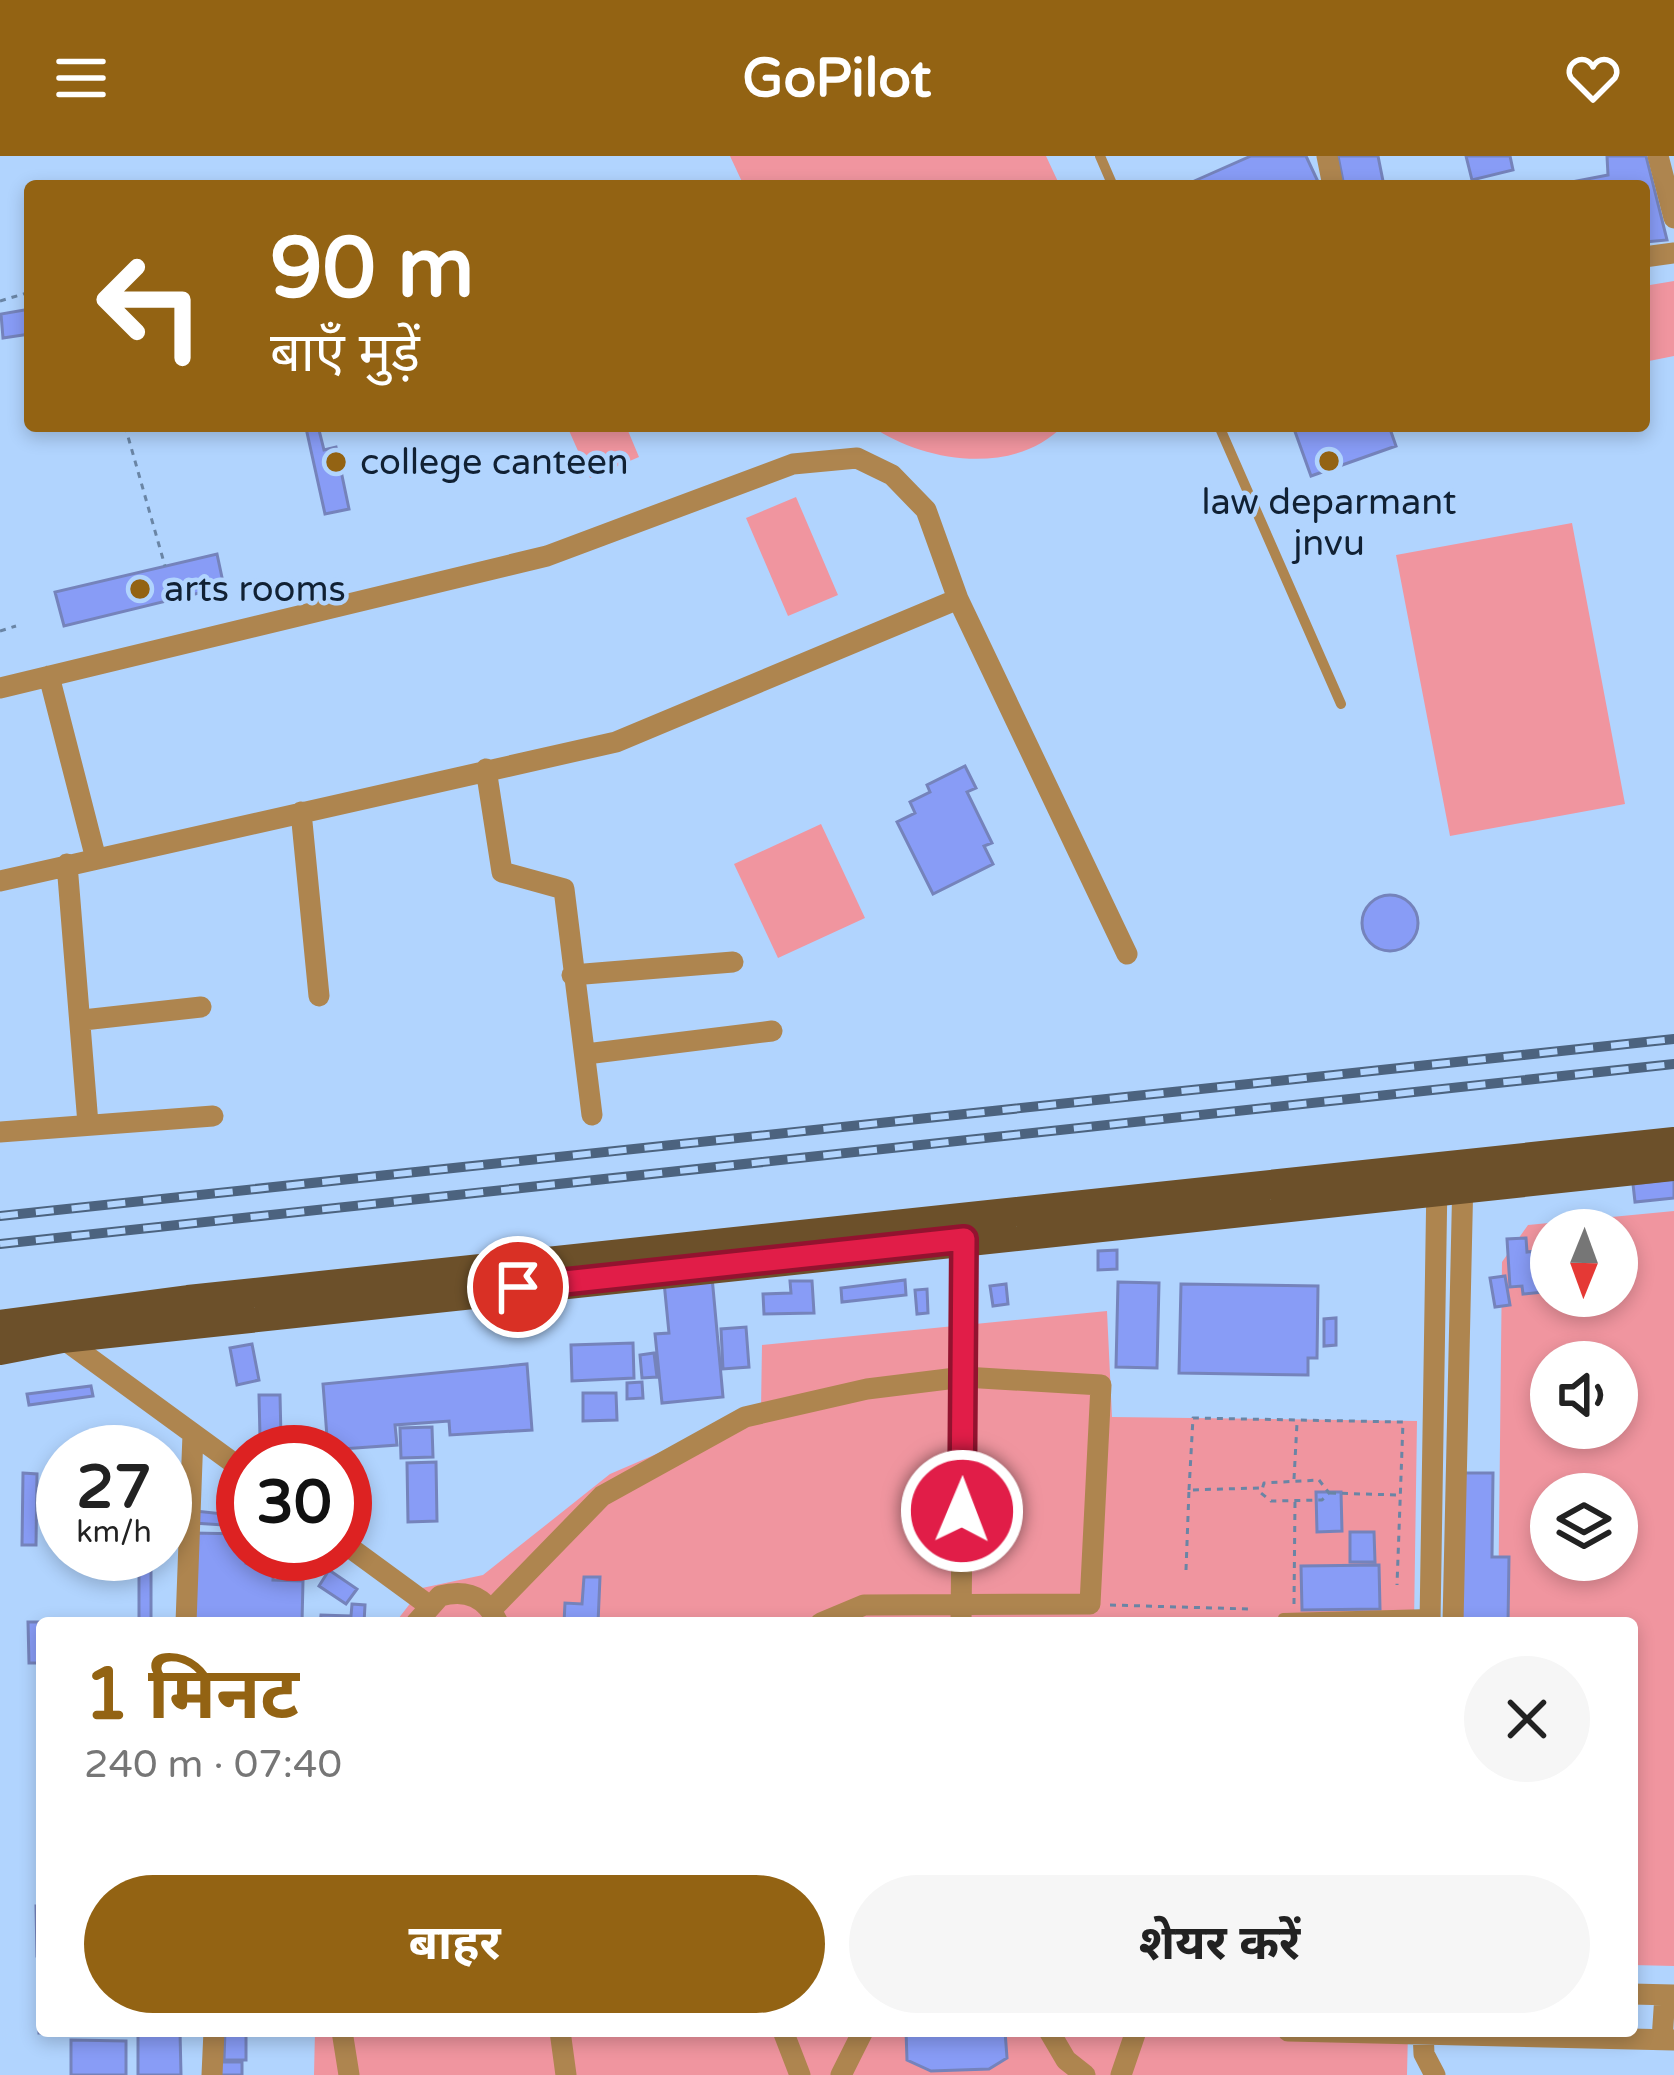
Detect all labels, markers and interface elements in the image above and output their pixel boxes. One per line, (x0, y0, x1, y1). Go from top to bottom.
icon: menu (48, 45, 114, 111)
icon: heart (1560, 45, 1626, 111)
text: GoPilot (743, 46, 931, 111)
text: 90 m (270, 219, 474, 320)
icon: left (72, 228, 228, 384)
text: बाएँ मुड़ें (270, 321, 420, 386)
place label: college canteen (360, 441, 629, 484)
marker: law deparmant jnvu (1316, 448, 1342, 474)
marker: college canteen (323, 449, 349, 475)
place label: law deparmant jnvu (1201, 481, 1457, 565)
place label: arts rooms (164, 568, 346, 611)
marker: arts rooms (127, 576, 153, 602)
north arrow (1530, 1209, 1638, 1317)
map controls (1530, 1209, 1638, 1581)
pin (467, 1236, 569, 1338)
icon: arrive (485, 1254, 551, 1320)
button: sound (1530, 1341, 1638, 1449)
speed limit sign: 30 (216, 1425, 372, 1581)
position arrow (899, 1448, 1025, 1574)
text: 27 (76, 1452, 152, 1524)
button: layers (1530, 1473, 1638, 1581)
text: km/h (76, 1514, 152, 1551)
text: 1 मिनट (84, 1652, 299, 1739)
button: close (1464, 1656, 1590, 1782)
text: 240 m · 07:40 (84, 1741, 342, 1788)
button: बाहर (84, 1875, 825, 2013)
button: शेयर करें (849, 1875, 1590, 2013)

